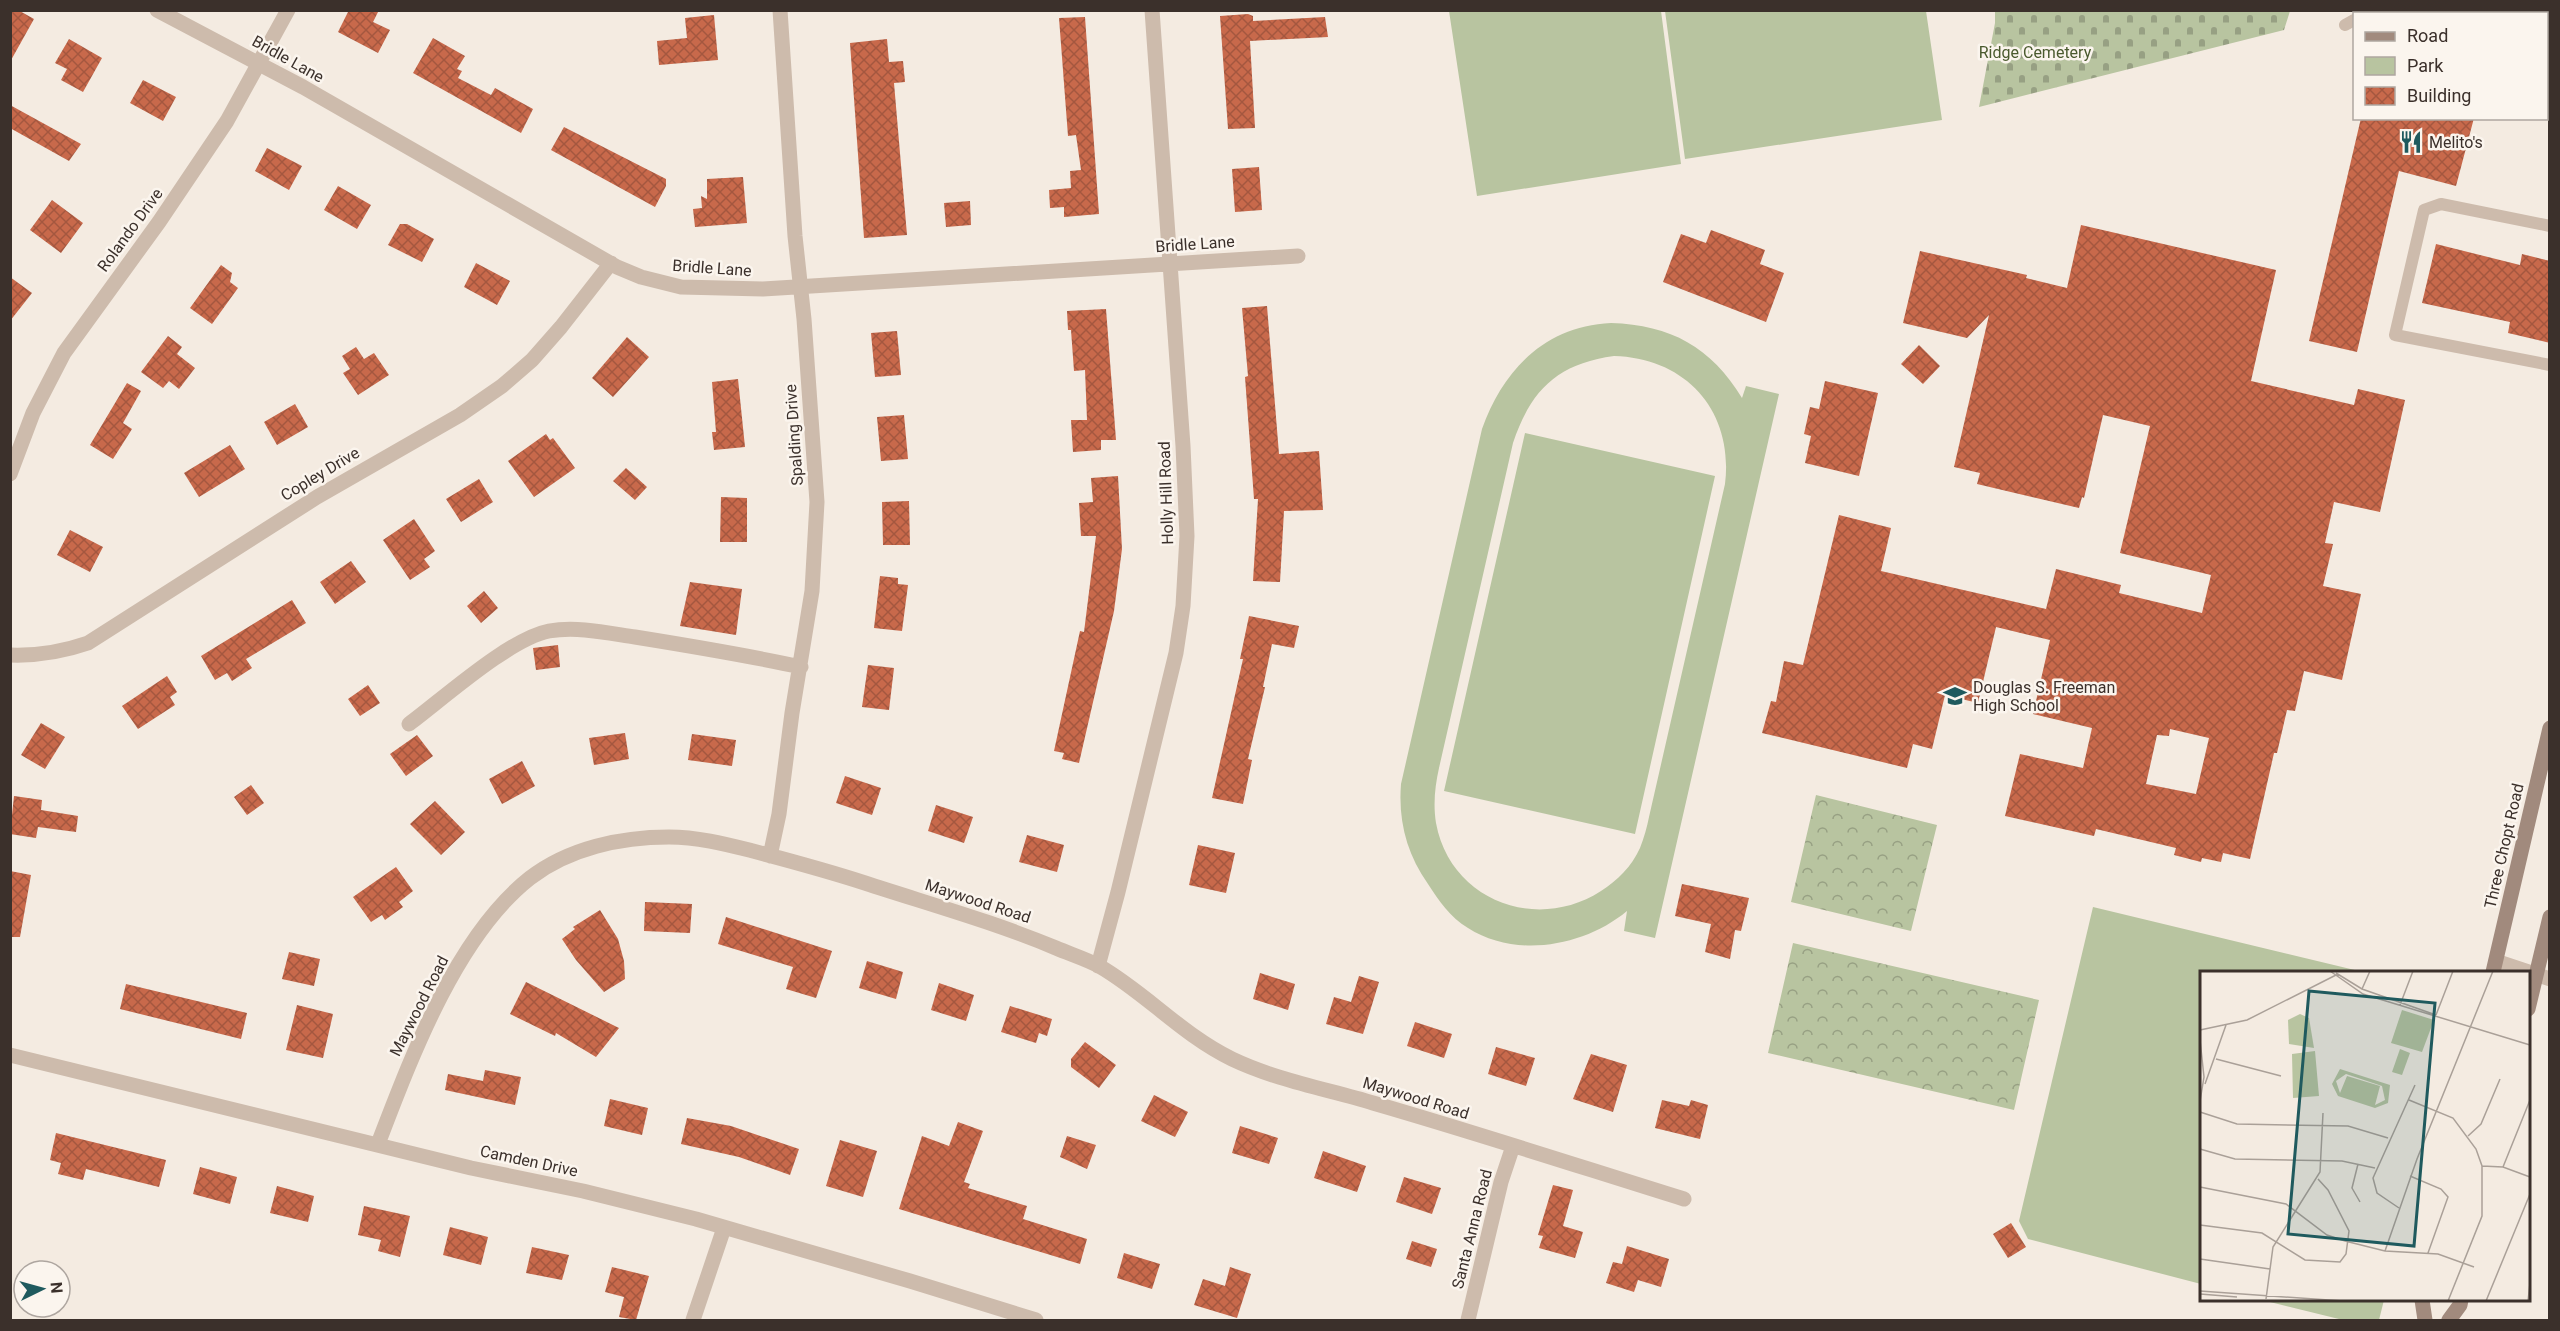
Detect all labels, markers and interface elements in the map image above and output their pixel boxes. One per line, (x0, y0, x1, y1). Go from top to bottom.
legend (2353, 12, 2548, 120)
text: Road (2407, 25, 2448, 46)
street label: Bridle Lane (249, 31, 327, 87)
park label: Ridge Cemetery (1979, 43, 2092, 62)
text: Park (2407, 55, 2444, 76)
text: Building (2407, 85, 2471, 106)
restaurant icon: Melito's (2398, 129, 2424, 155)
place label: Melito's (2429, 133, 2483, 152)
street label: Rolando Drive (93, 185, 167, 275)
street label: Bridle Lane (1155, 232, 1235, 256)
street label: Bridle Lane (672, 256, 752, 280)
street label: Spalding Drive (781, 384, 807, 486)
street label: Holly Hill Road (1155, 441, 1177, 545)
street label: Copley Drive (277, 443, 363, 505)
place label: Douglas S. Freeman High School (1973, 678, 2115, 715)
school or university icon: Douglas S. Freeman High School (1942, 683, 1968, 709)
street label: Three Chopt Road (2480, 782, 2528, 910)
street label: Maywood Road (923, 875, 1033, 927)
street label: Maywood Road (386, 953, 452, 1059)
inset map (2200, 971, 2530, 1301)
street label: Maywood Road (1361, 1073, 1471, 1123)
street label: Camden Drive (478, 1141, 580, 1181)
street label: Santa Anna Road (1448, 1167, 1496, 1291)
north arrow (12, 1259, 72, 1319)
text: N (46, 1281, 66, 1294)

